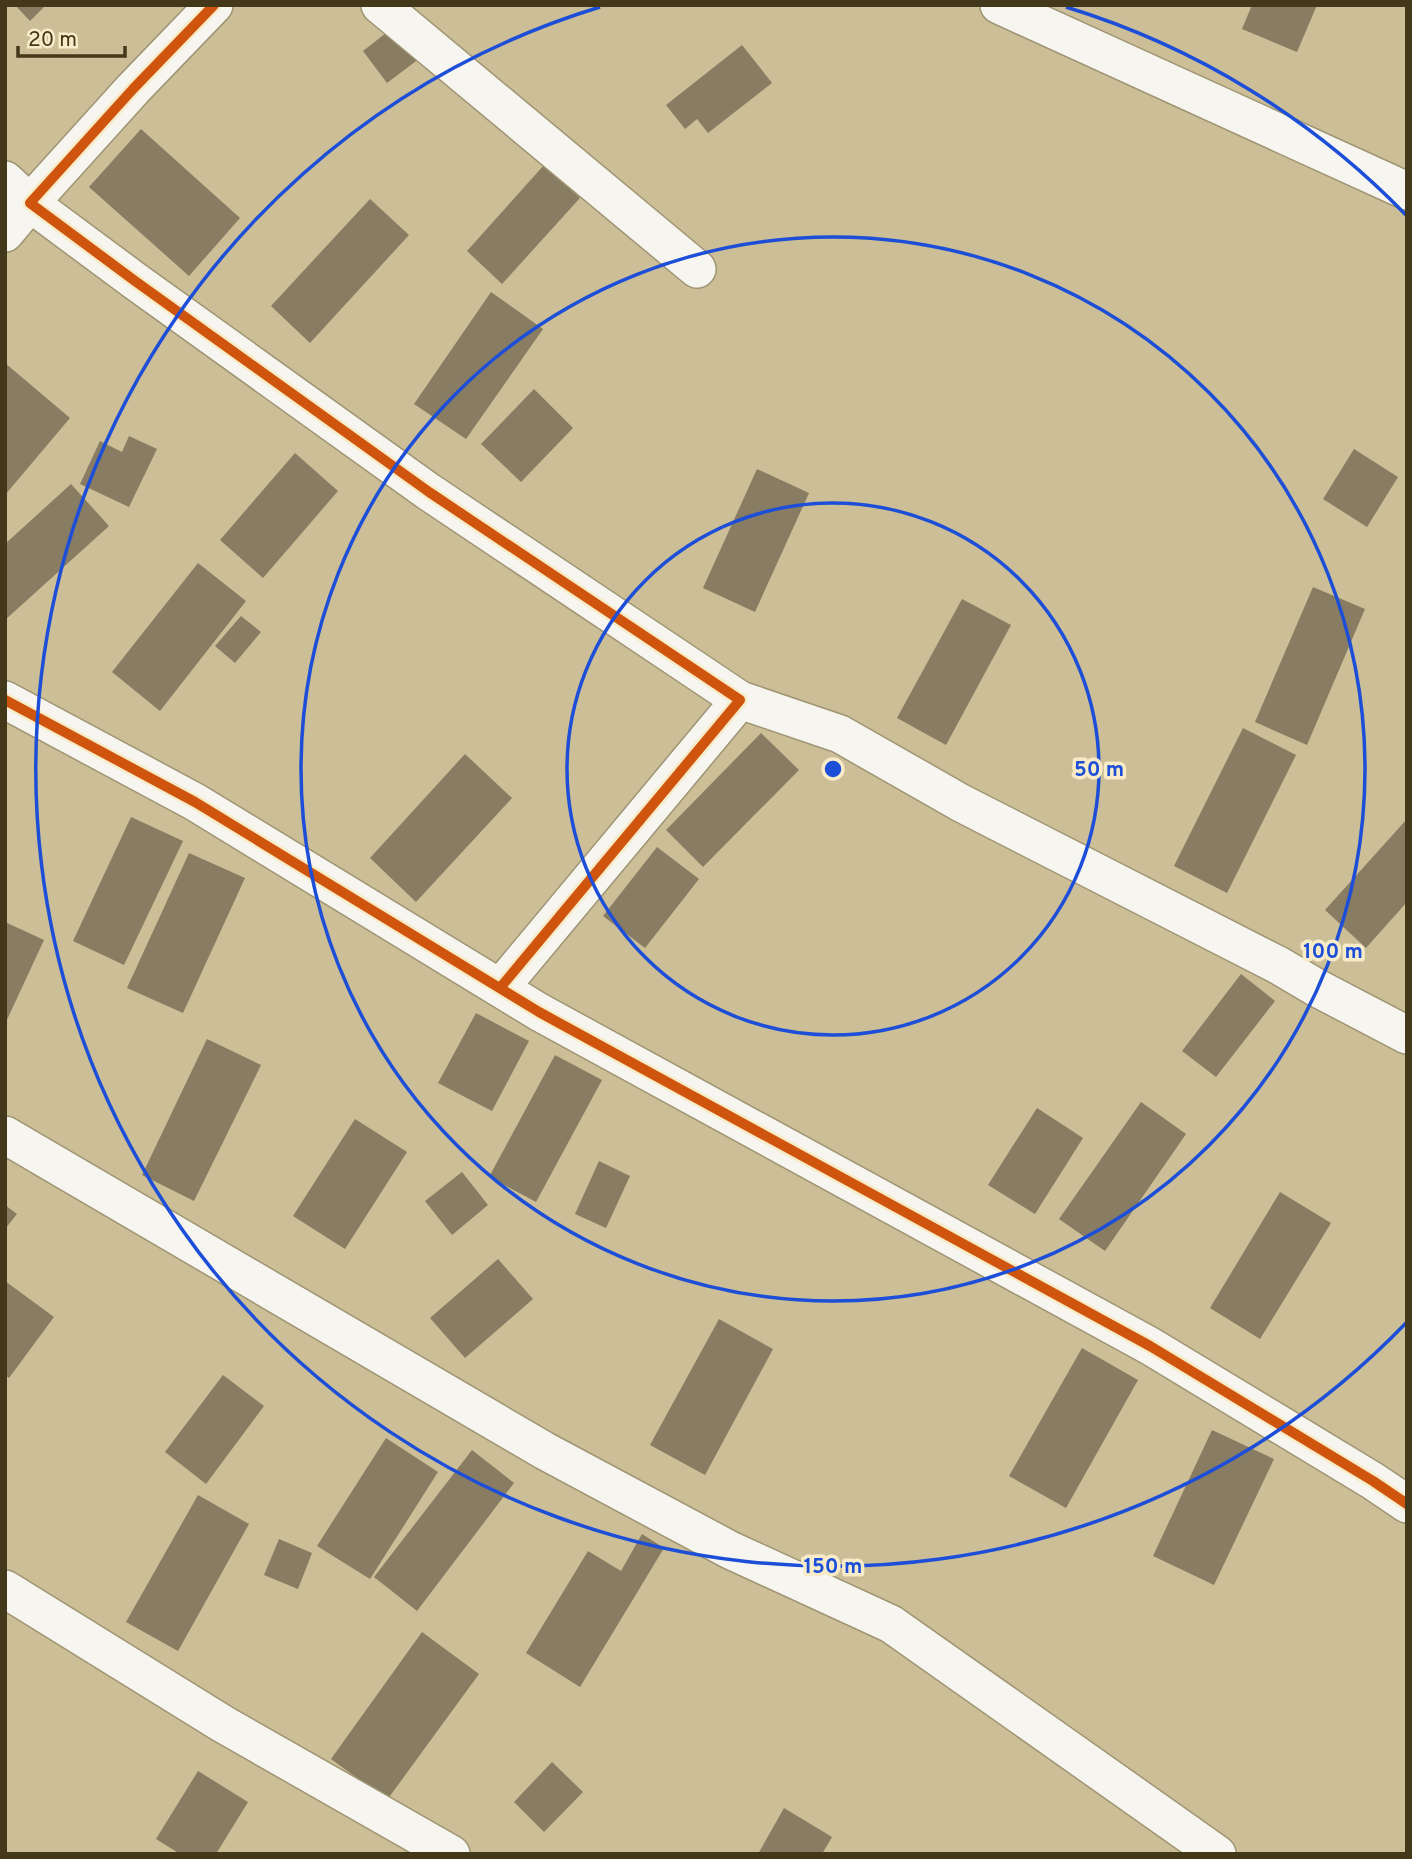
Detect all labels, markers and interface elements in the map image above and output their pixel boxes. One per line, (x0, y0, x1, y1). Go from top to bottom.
scale bar (18, 14, 124, 58)
text: 20 m (28, 27, 77, 54)
centre of rings (821, 757, 845, 781)
text: 50 m (1074, 757, 1124, 784)
text: 100 m (1303, 939, 1363, 966)
text: 150 m (804, 1554, 862, 1581)

